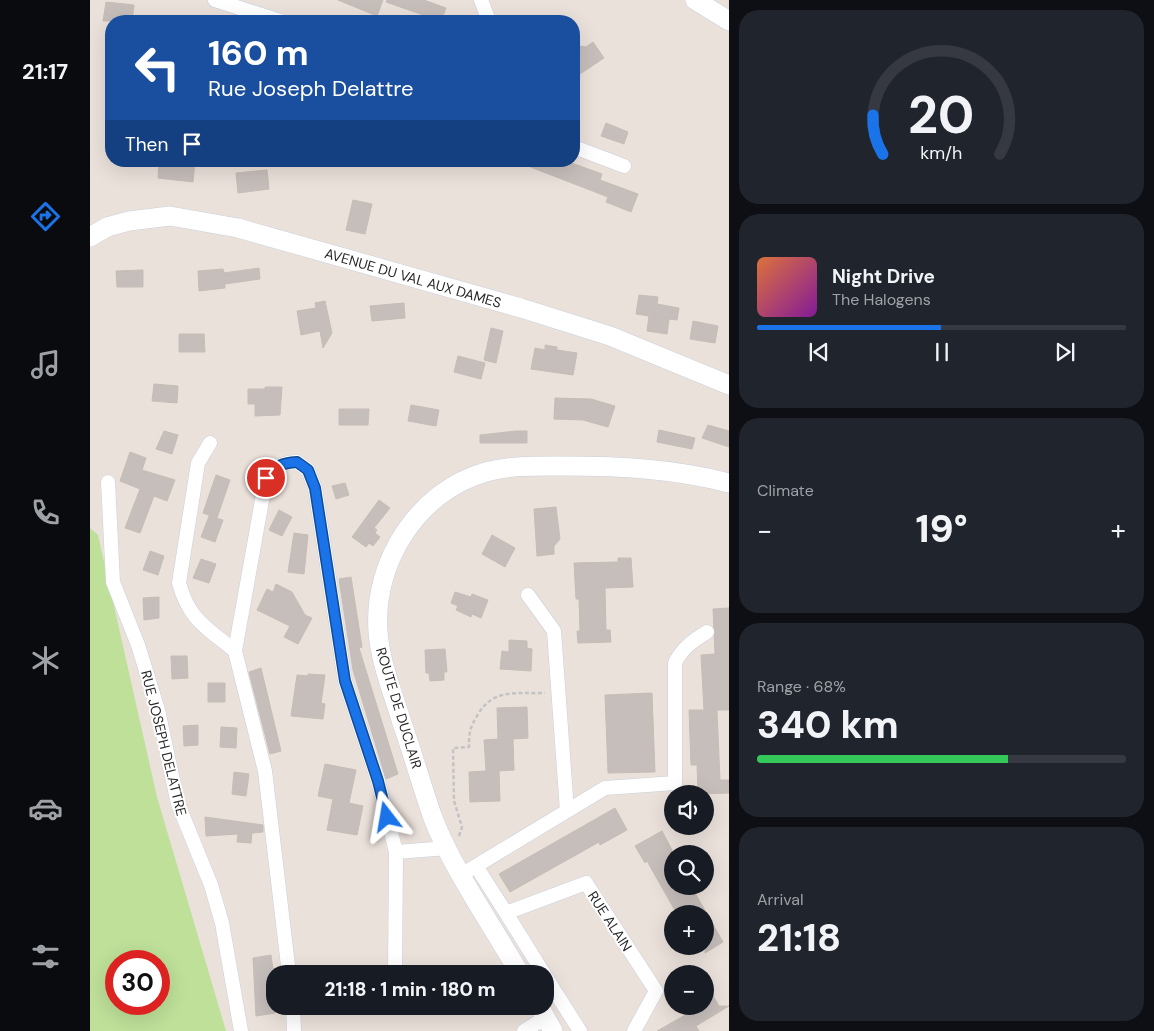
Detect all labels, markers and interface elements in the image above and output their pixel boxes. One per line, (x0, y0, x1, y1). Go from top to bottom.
text: 160 m (208, 30, 309, 76)
icon: left (125, 35, 190, 100)
text: 21:17 (22, 57, 68, 86)
text: Rue Joseph Delattre (208, 74, 414, 103)
text: 20 (908, 81, 975, 149)
icon: arrive (178, 130, 206, 158)
text: Then (125, 132, 168, 157)
text: km/h (920, 141, 963, 165)
icon: directions (28, 199, 63, 234)
street label: AVENUE DU VAL AUX DAMES (323, 244, 503, 312)
text: Night Drive (832, 264, 935, 289)
text: The Halogens (832, 289, 931, 310)
icon: previous (805, 338, 833, 366)
icon: pause (928, 338, 956, 366)
icon: next (1051, 338, 1079, 366)
icon: music (28, 347, 63, 382)
pin (245, 457, 287, 499)
icon: arrive (252, 464, 280, 492)
text: Climate (757, 480, 814, 501)
icon: phone (28, 495, 63, 530)
text: 19° (915, 504, 968, 554)
text: − (757, 512, 772, 549)
text: + (1111, 512, 1126, 549)
icon: climate (28, 643, 63, 678)
street label: ROUTE DE DUCLAIR (372, 645, 426, 771)
street label: RUE JOSEPH DELATTRE (137, 668, 191, 818)
text: Range · 68% (757, 676, 846, 697)
text: 340 km (757, 700, 899, 750)
map controls (664, 785, 714, 1015)
button: sound (664, 785, 714, 835)
position arrow (360, 790, 412, 842)
icon: car (28, 791, 63, 826)
button: search (664, 845, 714, 895)
street label: RUE ALAIN (584, 888, 636, 954)
text: Arrival (757, 889, 804, 910)
button: + (664, 905, 714, 955)
text: 21:18 (757, 913, 841, 963)
icon: filters (28, 939, 63, 974)
speed limit sign: 30 (105, 950, 170, 1015)
button: − (664, 965, 714, 1015)
text: 21:18 · 1 min · 180 m (325, 977, 495, 1002)

